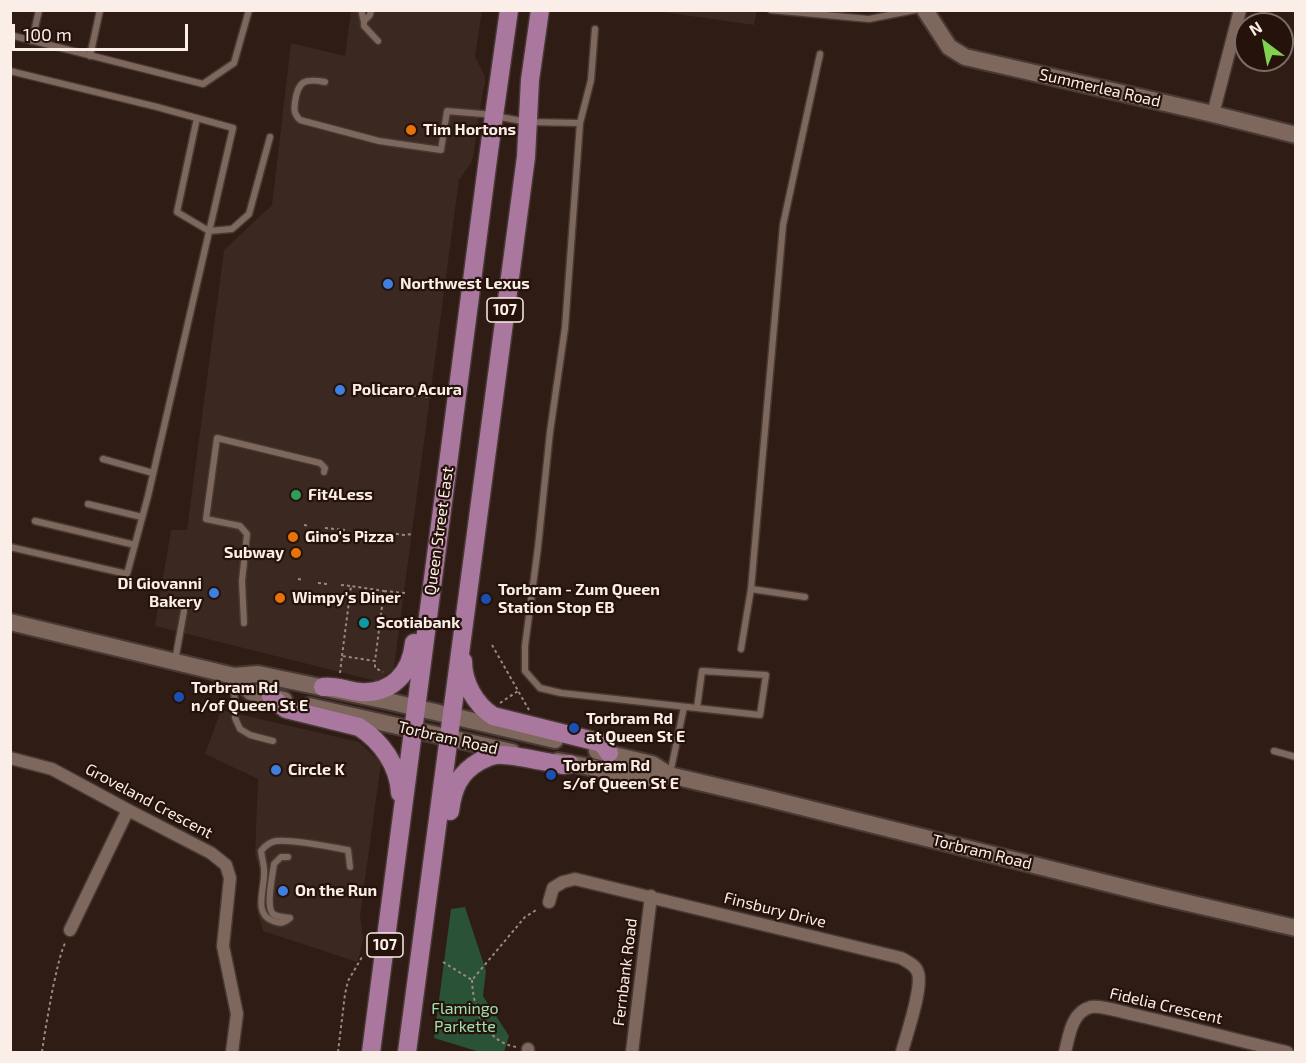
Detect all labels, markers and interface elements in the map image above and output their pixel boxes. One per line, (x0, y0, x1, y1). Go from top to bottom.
scale bar (15, 12, 190, 50)
north arrow (1234, 12, 1294, 72)
text: N (1245, 17, 1265, 39)
text: 100 m (23, 23, 72, 45)
street label: Summerlea Road (1038, 65, 1162, 111)
place label: Tim Hortons (423, 120, 516, 140)
marker: Tim Hortons (404, 123, 418, 137)
place label: Northwest Lexus (400, 274, 530, 294)
marker: Northwest Lexus (381, 277, 395, 291)
road number: 107 (487, 298, 523, 322)
place label: Policaro Acura (352, 380, 462, 400)
marker: Policaro Acura (333, 383, 347, 397)
street label: Queen Street East (420, 465, 458, 597)
place label: Fit4Less (308, 485, 373, 505)
marker: Fit4Less (289, 488, 303, 502)
place label: Gino's Pizza (305, 527, 394, 547)
marker: Gino's Pizza (286, 530, 300, 544)
place label: Subway (224, 543, 284, 563)
marker: Subway (289, 546, 303, 560)
place label: Di Giovanni Bakery (117, 574, 202, 612)
place label: Torbram - Zum Queen Station Stop EB (498, 580, 660, 618)
marker: Di Giovanni Bakery (207, 586, 221, 600)
place label: Wimpy's Diner (292, 588, 401, 608)
marker: Wimpy's Diner (273, 591, 287, 605)
marker: Torbram - Zum Queen Station Stop EB (479, 592, 493, 606)
place label: Scotiabank (376, 613, 460, 633)
marker: Scotiabank (357, 616, 371, 630)
place label: Torbram Rd n/of Queen St E (191, 678, 308, 716)
marker: Torbram Rd n/of Queen St E (172, 690, 186, 704)
place label: Torbram Rd at Queen St E (586, 709, 685, 747)
street label: Torbram Road (396, 717, 500, 759)
marker: Torbram Rd at Queen St E (567, 721, 581, 735)
place label: Torbram Rd s/of Queen St E (563, 756, 679, 794)
street label: Groveland Crescent (82, 759, 216, 843)
place label: Circle K (288, 760, 345, 780)
marker: Circle K (269, 763, 283, 777)
marker: Torbram Rd s/of Queen St E (544, 768, 558, 782)
street label: Torbram Road (930, 830, 1034, 874)
place label: On the Run (295, 881, 377, 901)
marker: On the Run (276, 884, 290, 898)
street label: Finsbury Drive (722, 888, 828, 932)
street label: Fernbank Road (609, 917, 641, 1027)
road number: 107 (367, 933, 403, 957)
street label: Fidelia Crescent (1108, 984, 1224, 1028)
park label: Flamingo Parkette (431, 999, 499, 1037)

